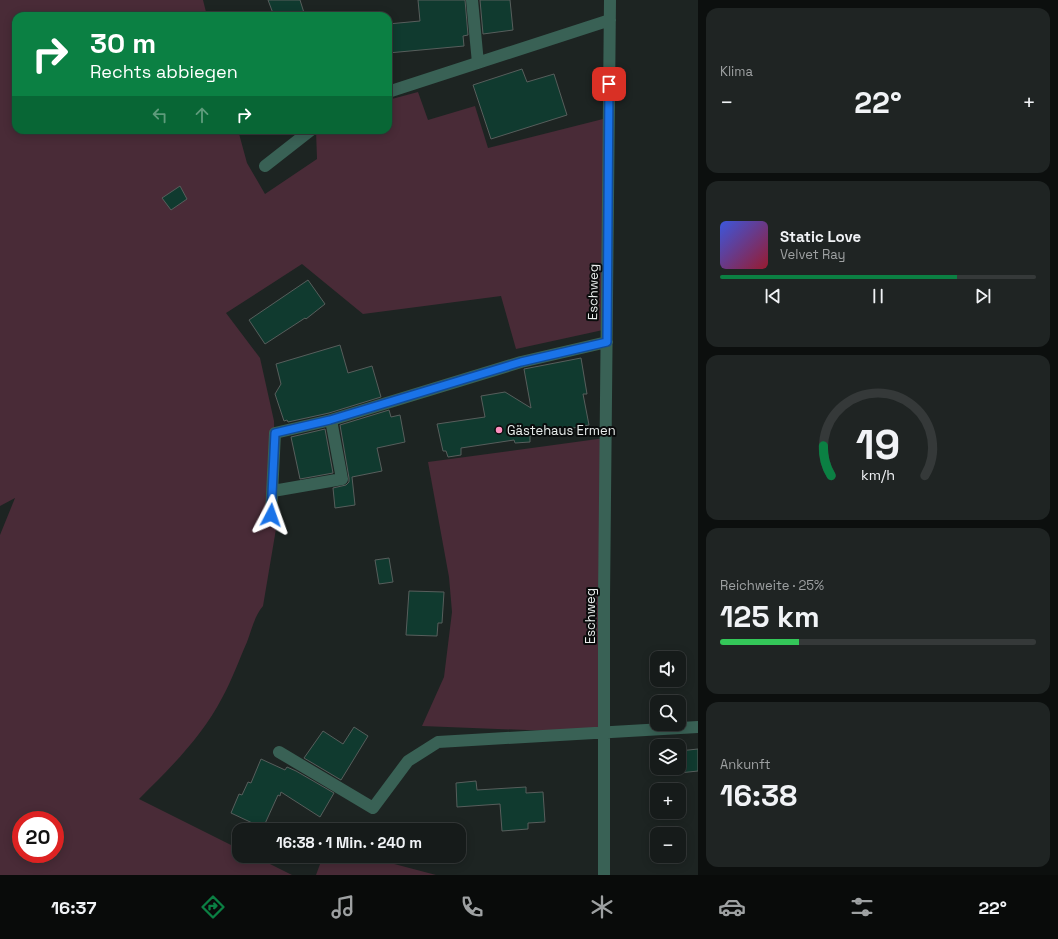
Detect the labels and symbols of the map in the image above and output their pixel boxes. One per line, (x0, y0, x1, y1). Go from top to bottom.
pin (592, 67, 626, 101)
street label: Eschweg (584, 264, 602, 320)
place label: Gästehaus Ermen (507, 422, 616, 439)
marker: Gästehaus Ermen (494, 425, 504, 435)
position arrow (250, 494, 292, 536)
street label: Eschweg (582, 588, 599, 644)
speed limit sign: 20 (12, 811, 64, 863)

